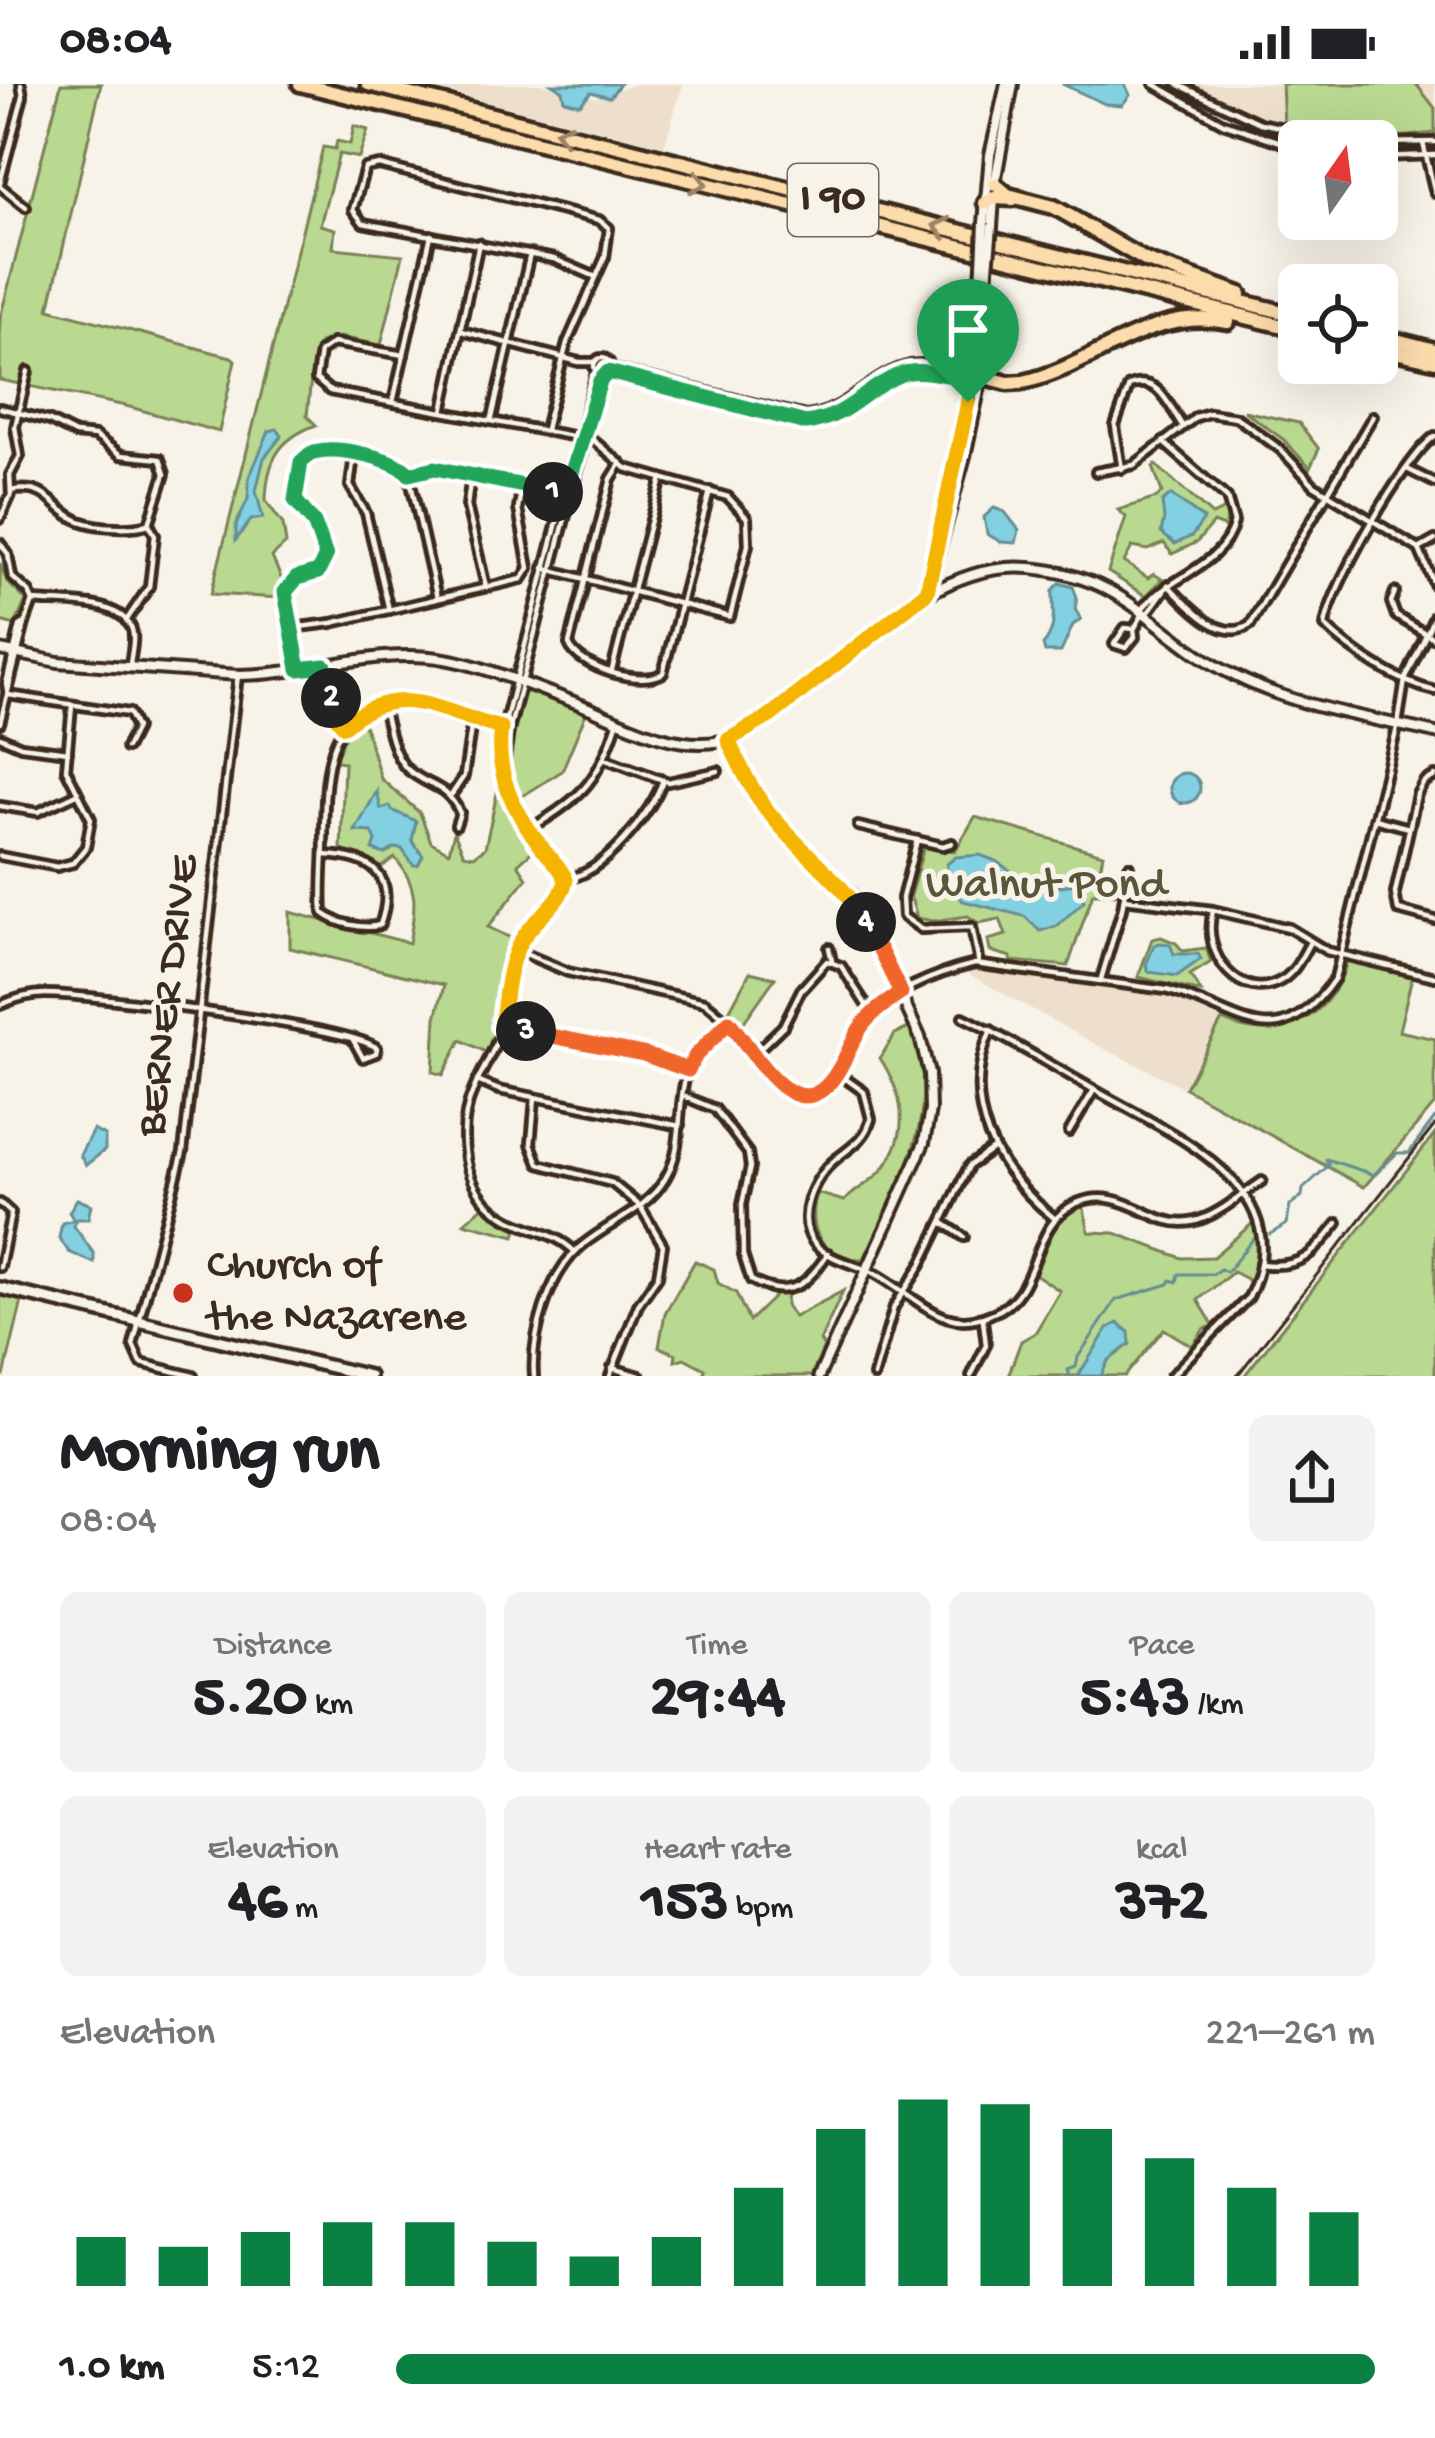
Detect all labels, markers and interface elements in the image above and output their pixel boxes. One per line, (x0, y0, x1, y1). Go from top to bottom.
text: 08:04 (60, 16, 171, 69)
north arrow (1278, 120, 1398, 240)
map controls (1278, 120, 1398, 384)
one-way arrow (553, 122, 573, 147)
road number: I 90 (788, 164, 878, 236)
one-way arrow (688, 169, 708, 194)
one-way arrow (931, 216, 952, 241)
button: locate (1278, 264, 1398, 384)
pin (917, 279, 1019, 402)
icon: arrive (935, 297, 1001, 363)
pin: 1 (523, 462, 583, 522)
text: 1 (546, 473, 560, 511)
pin: 2 (301, 668, 361, 728)
text: 2 (323, 679, 339, 717)
street label: BERNER DRIVE (126, 850, 214, 1141)
park label: Walnut Pond (926, 860, 1170, 913)
pin: 4 (836, 892, 896, 952)
text: 4 (858, 903, 874, 941)
pin: 3 (496, 1001, 556, 1061)
text: 3 (517, 1012, 535, 1050)
place label: Church of the Nazarene (204, 1241, 467, 1346)
marker: Church of the Nazarene (170, 1280, 196, 1306)
button: share (1249, 1415, 1375, 1541)
text: Morning run (60, 1416, 379, 1494)
text: 08:04 (60, 1500, 156, 1546)
text: Distance (215, 1628, 331, 1666)
text: Time (687, 1628, 748, 1666)
text: Pace (1129, 1628, 1194, 1666)
text: 5.20 (193, 1666, 307, 1736)
text: 29:44 (650, 1666, 785, 1736)
text: 5:43 (1080, 1666, 1190, 1736)
text: km (307, 1687, 353, 1725)
text: /km (1190, 1687, 1244, 1725)
text: Elevation (208, 1832, 339, 1870)
text: Heart rate (644, 1832, 791, 1870)
text: kcal (1136, 1832, 1188, 1870)
text: 46 (228, 1870, 287, 1940)
text: 153 (642, 1870, 729, 1940)
text: 372 (1116, 1870, 1208, 1940)
text: m (287, 1891, 318, 1929)
text: bpm (729, 1891, 793, 1929)
text: Elevation (60, 2012, 215, 2058)
text: 221–261 m (1206, 2012, 1375, 2058)
text: 1.0 km (60, 2346, 164, 2392)
text: 5:12 (252, 2346, 320, 2392)

